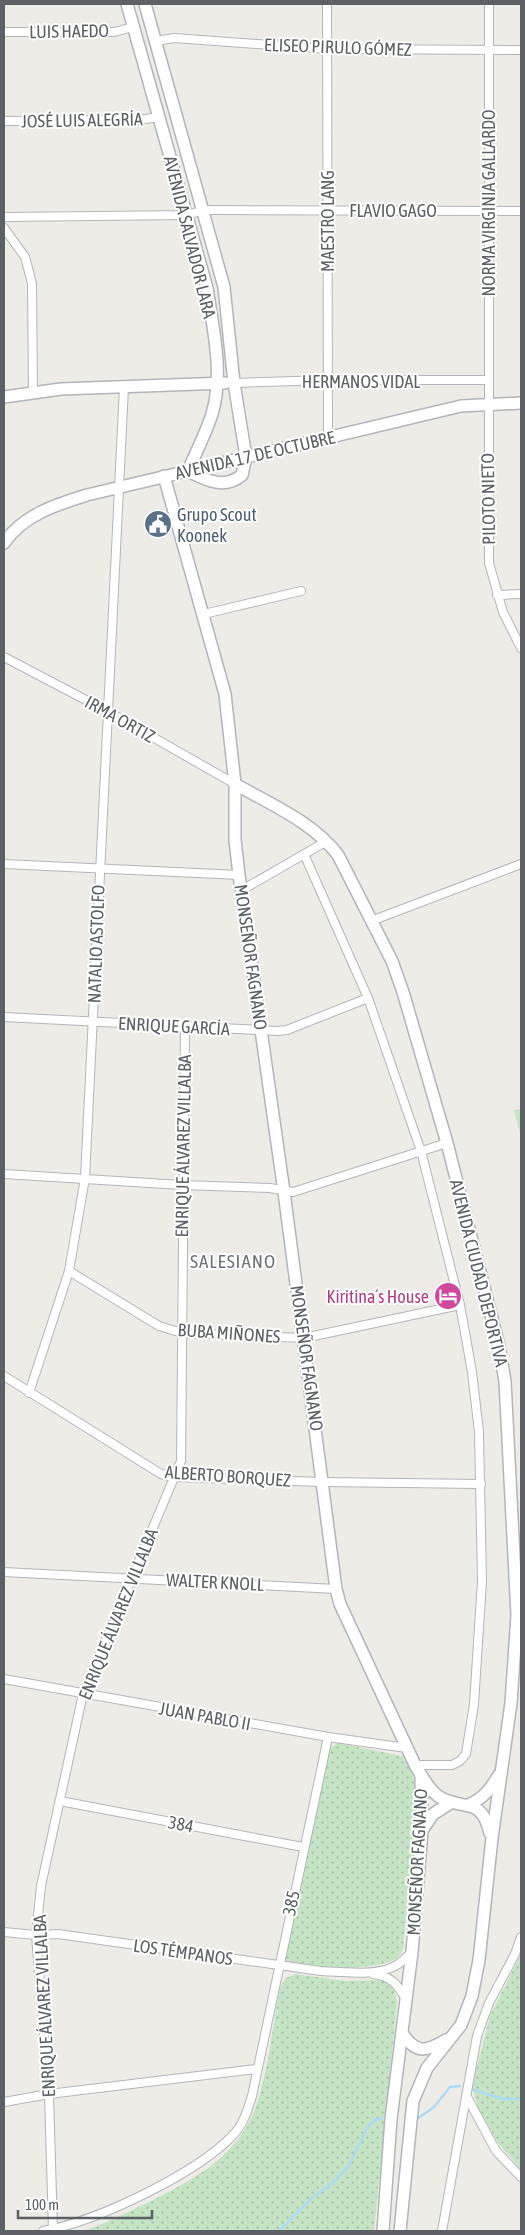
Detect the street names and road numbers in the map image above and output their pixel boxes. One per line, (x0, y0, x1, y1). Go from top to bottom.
street label: LUIS HAEDO (29, 20, 109, 42)
street label: ELISEO PIRULO GÓMEZ (264, 34, 412, 60)
street label: JOSÉ LUIS ALEGRÍA (21, 108, 143, 132)
street label: NORMA VIRGINIA GALLARDO (478, 109, 499, 297)
street label: AVENIDA SALVADOR LARA (160, 154, 220, 321)
street label: MAESTRO LANG (317, 170, 338, 272)
street label: FLAVIO GAGO (349, 200, 437, 221)
street label: HERMANOS VIDAL (302, 371, 420, 392)
street label: AVENIDA 17 DE OCTUBRE (173, 426, 337, 484)
street label: PILOTO NIETO (477, 453, 499, 545)
street label: IRMA ORTIZ (81, 691, 159, 747)
street label: MONSEÑOR FAGNANO (230, 883, 272, 1031)
street label: NATALIO ASTOLFO (83, 884, 109, 1004)
street label: ENRIQUE GARCÍA (118, 1013, 231, 1039)
street label: ENRIQUE ÁLVAREZ VILLALBA (171, 1054, 195, 1238)
street label: AVENIDA CIUDAD DEPORTIVA (446, 1177, 512, 1369)
street label: MONSEÑOR FAGNANO (286, 1284, 328, 1432)
street label: BUBA MIÑONES (177, 1319, 281, 1347)
street label: ALBERTO BORQUEZ (164, 1461, 292, 1491)
street label: ENRIQUE ÁLVAREZ VILLALBA (74, 1525, 162, 1703)
street label: WALTER KNOLL (166, 1569, 264, 1595)
street label: JUAN PABLO II (158, 1698, 252, 1734)
street label: MONSEÑOR FAGNANO (403, 1788, 431, 1936)
street label: 384 (167, 1811, 195, 1837)
street label: 385 (278, 1888, 304, 1918)
street label: ENRIQUE ÁLVAREZ VILLALBA (29, 1914, 59, 2098)
street label: LOS TÉMPANOS (132, 1935, 235, 1969)

